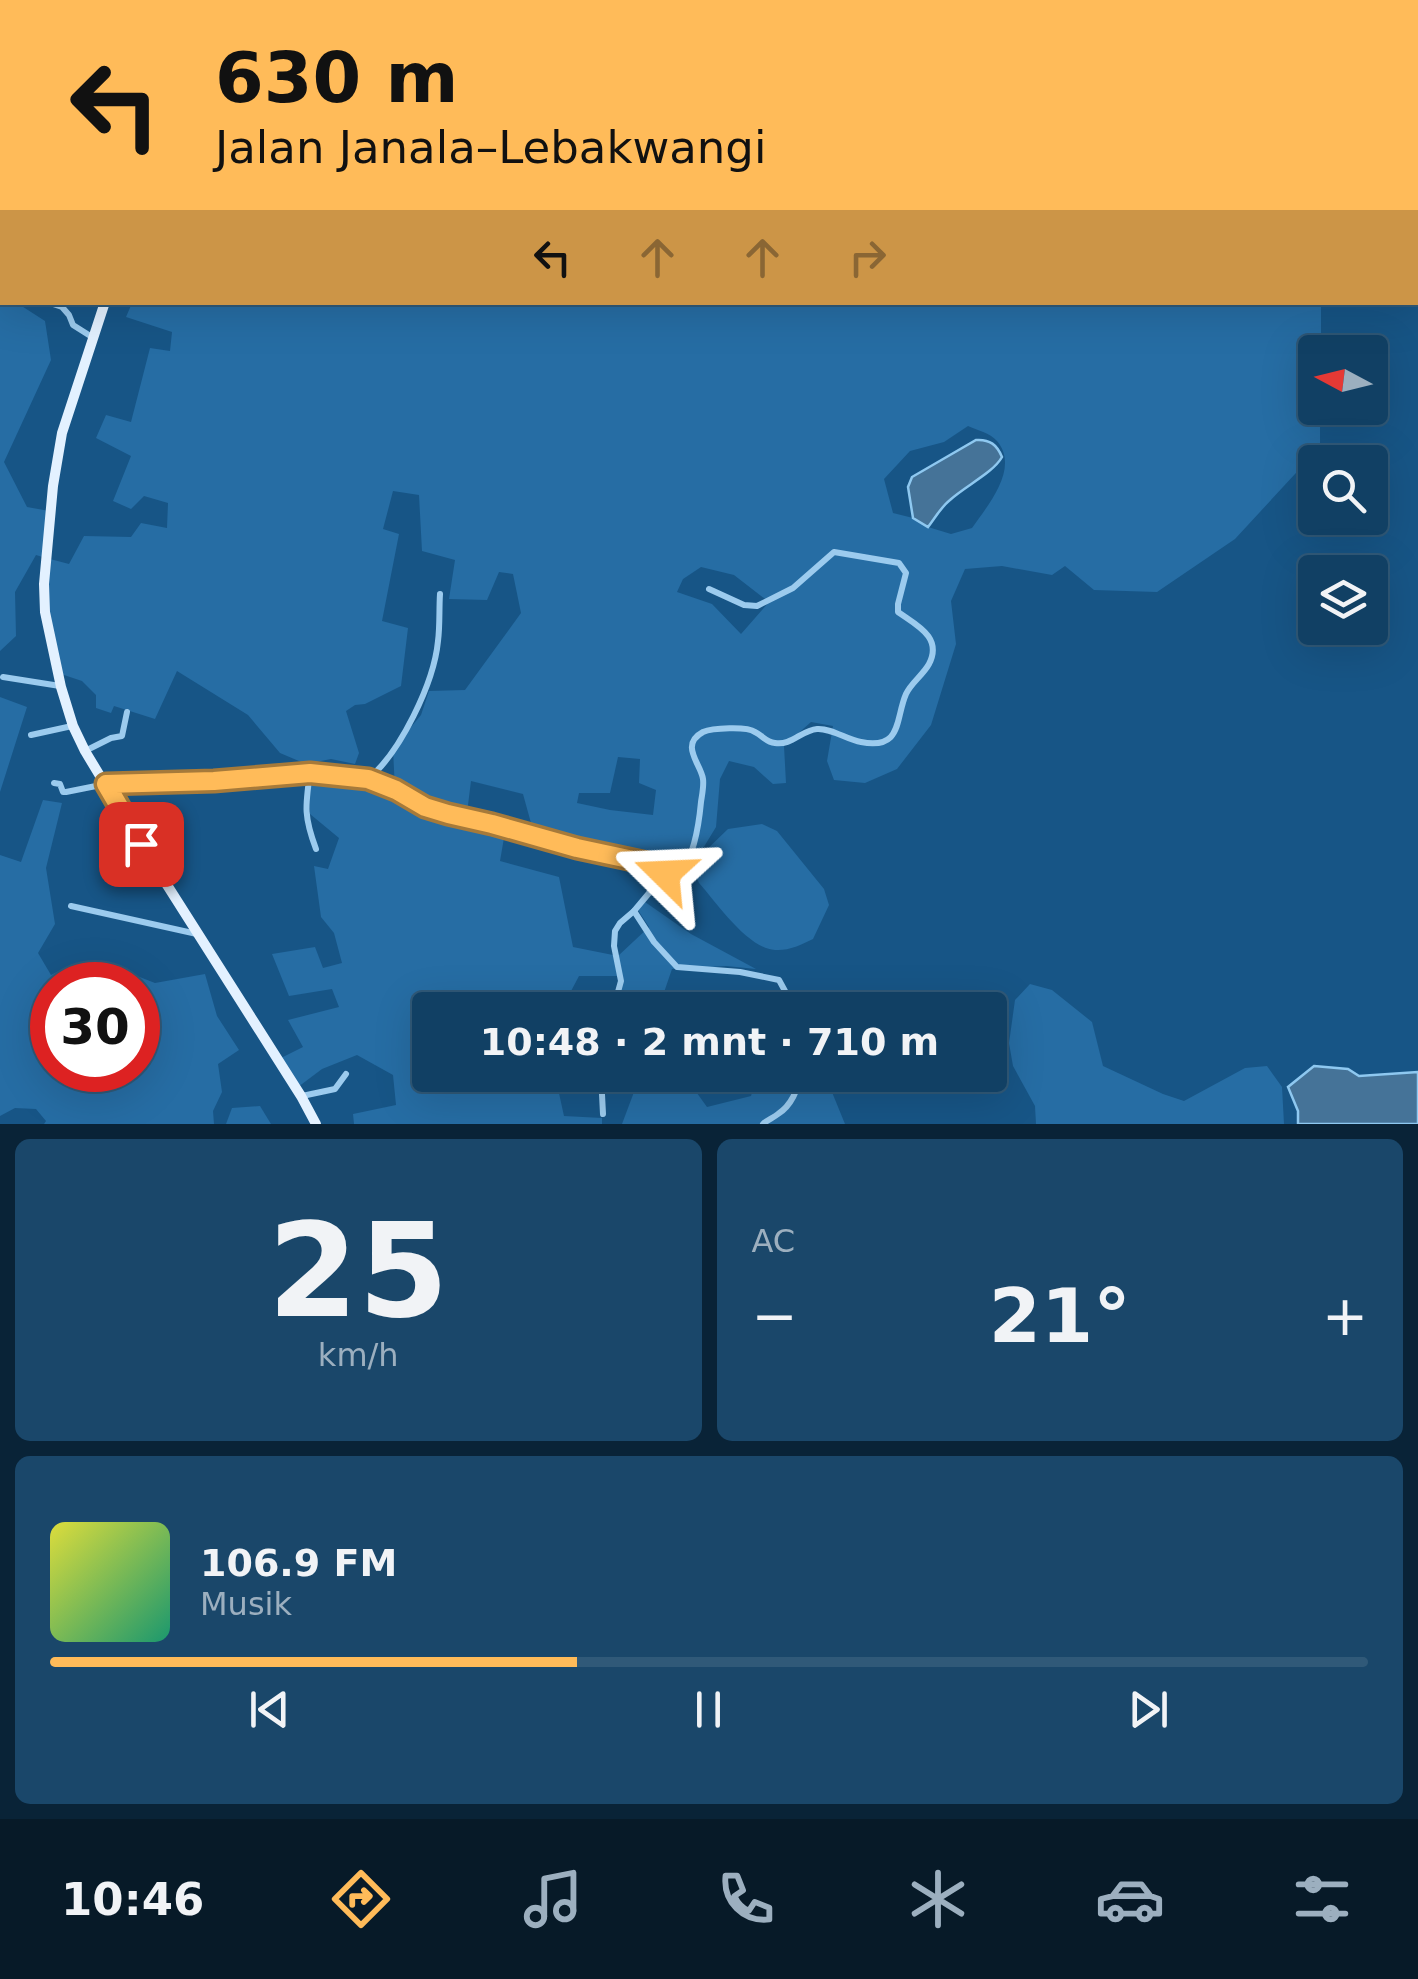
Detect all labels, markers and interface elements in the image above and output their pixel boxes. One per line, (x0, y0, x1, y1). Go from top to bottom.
text: 630 m (215, 37, 458, 119)
icon: left (50, 40, 180, 170)
text: Jalan Janala–Lebakwangi (215, 121, 766, 174)
icon: left (525, 230, 580, 285)
icon: ahead (630, 230, 685, 285)
icon: ahead (735, 230, 790, 285)
icon: right (840, 230, 895, 285)
north arrow (1298, 335, 1388, 425)
map controls (1298, 335, 1388, 645)
button: search (1298, 445, 1388, 535)
button: layers (1298, 555, 1388, 645)
pin (99, 802, 184, 887)
icon: arrive (114, 817, 169, 872)
position arrow (613, 822, 717, 926)
speed limit sign: 30 (30, 962, 160, 1092)
text: 10:48 · 2 mnt · 710 m (480, 1020, 939, 1064)
text: 25 (268, 1195, 449, 1347)
text: AC (752, 1222, 795, 1260)
text: 21° (989, 1272, 1131, 1360)
text: − (752, 1284, 798, 1348)
text: + (1322, 1284, 1368, 1348)
text: km/h (318, 1336, 399, 1374)
text: 106.9 FM (200, 1541, 397, 1585)
text: Musik (200, 1585, 292, 1623)
icon: previous (242, 1682, 297, 1737)
icon: pause (681, 1682, 736, 1737)
icon: next (1121, 1682, 1176, 1737)
icon: directions (326, 1864, 396, 1934)
icon: music (518, 1864, 588, 1934)
icon: phone (711, 1864, 781, 1934)
icon: climate (903, 1864, 973, 1934)
icon: car (1095, 1864, 1165, 1934)
icon: filters (1287, 1864, 1357, 1934)
text: 10:46 (61, 1873, 204, 1926)

